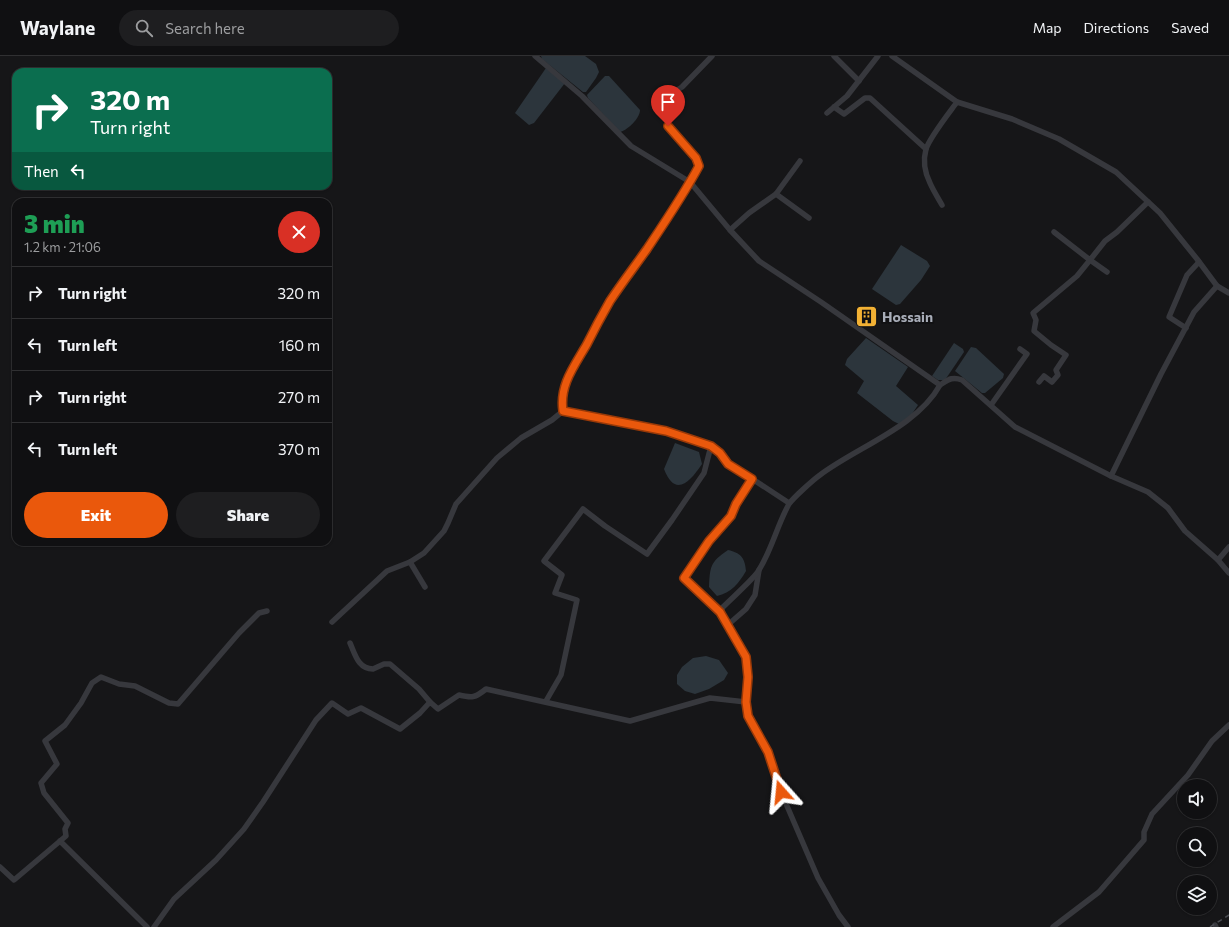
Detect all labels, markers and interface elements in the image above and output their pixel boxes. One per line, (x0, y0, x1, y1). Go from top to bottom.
search box (119, 10, 399, 46)
text: Waylane (20, 16, 95, 39)
icon: search (133, 17, 155, 39)
text: Search here (165, 19, 245, 37)
text: Map (1033, 19, 1062, 36)
text: Directions (1084, 19, 1149, 36)
text: Saved (1171, 19, 1209, 36)
text: 320 m (90, 82, 170, 116)
icon: right (24, 84, 76, 136)
pin (651, 85, 685, 126)
icon: arrive (657, 91, 679, 113)
text: Turn right (90, 116, 170, 138)
icon: left (67, 160, 89, 182)
text: Then (24, 162, 59, 180)
text: 3 min (24, 209, 85, 238)
button: close (278, 211, 320, 253)
text: 1.2 km · 21:06 (24, 239, 101, 255)
icon: right (24, 282, 46, 304)
text: Turn right (58, 284, 127, 302)
text: 320 m (277, 284, 320, 302)
building icon: Hossain (853, 304, 879, 330)
place label: Hossain (882, 308, 933, 325)
icon: left (24, 334, 46, 356)
text: Turn left (58, 336, 117, 354)
text: 160 m (279, 336, 320, 354)
icon: right (24, 386, 46, 408)
text: Turn right (58, 388, 127, 406)
text: 270 m (278, 388, 320, 406)
icon: left (24, 438, 46, 460)
text: Turn left (58, 440, 117, 458)
text: 370 m (278, 440, 320, 458)
button: Exit (24, 492, 168, 538)
button: Share (176, 492, 320, 538)
position arrow (760, 771, 802, 813)
map controls (1177, 779, 1217, 915)
button: sound (1177, 779, 1217, 819)
button: search (1177, 827, 1217, 867)
button: layers (1177, 875, 1217, 915)

